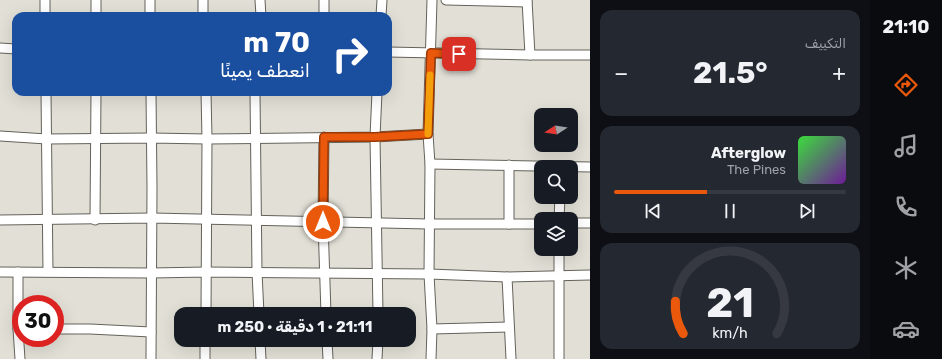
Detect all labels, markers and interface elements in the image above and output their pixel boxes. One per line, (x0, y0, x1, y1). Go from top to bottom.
text: 21:10 (882, 16, 930, 38)
text: 70 m (243, 26, 310, 59)
icon: right (324, 28, 376, 80)
text: التكييف (805, 36, 846, 51)
pin (442, 37, 476, 71)
icon: arrive (448, 43, 470, 65)
text: 21.5° (693, 55, 768, 91)
text: انعطف يمينًا (220, 60, 310, 82)
text: − (614, 60, 628, 87)
text: + (832, 60, 846, 87)
icon: directions (892, 71, 920, 99)
north arrow (534, 108, 578, 152)
map controls (534, 108, 578, 256)
icon: music (892, 132, 920, 160)
text: Afterglow (711, 144, 786, 162)
button: search (534, 160, 578, 204)
text: The Pines (727, 162, 786, 177)
icon: phone (892, 193, 920, 221)
icon: previous (642, 200, 664, 222)
icon: pause (719, 200, 741, 222)
icon: next (796, 200, 818, 222)
position arrow (302, 201, 344, 243)
button: layers (534, 212, 578, 256)
icon: climate (892, 254, 920, 282)
text: 21 (706, 278, 754, 327)
speed limit sign: 30 (12, 295, 64, 347)
icon: car (892, 315, 920, 343)
text: 21:11 · 1 دقيقة · 250 m (218, 318, 373, 336)
text: km/h (712, 324, 748, 341)

